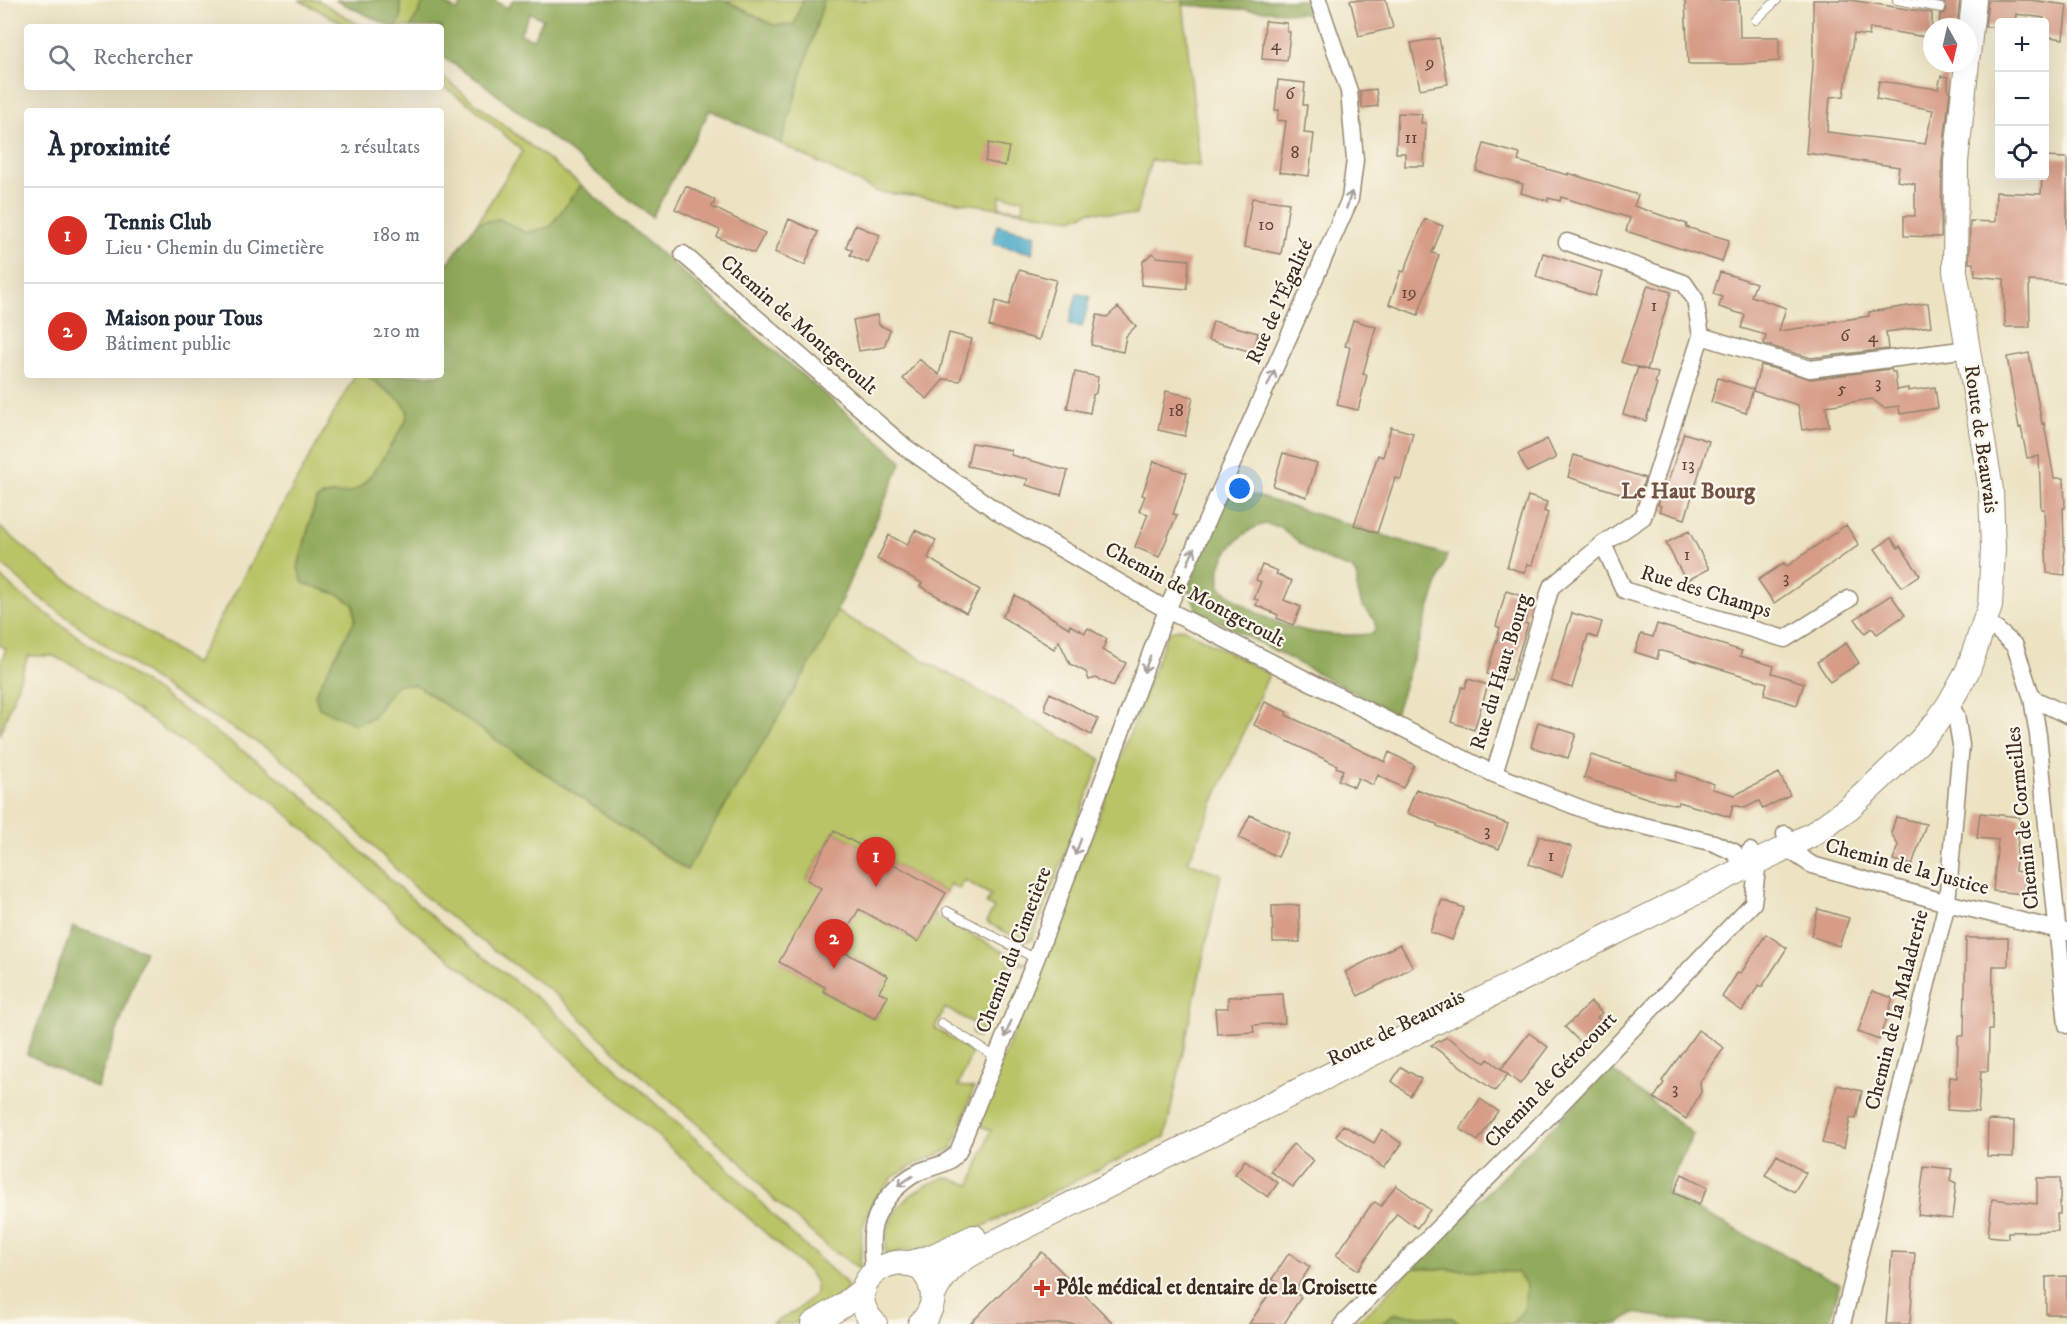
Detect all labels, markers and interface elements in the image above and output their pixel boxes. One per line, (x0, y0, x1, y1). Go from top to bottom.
north arrow (1923, 18, 1977, 72)
map controls (1995, 18, 2049, 180)
button: + (1995, 18, 2049, 72)
search box (24, 24, 444, 90)
house number: 4 (1271, 34, 1282, 56)
icon: search (45, 41, 78, 74)
text: Rechercher (93, 44, 193, 71)
house number: 9 (1425, 52, 1434, 74)
button: − (1995, 72, 2049, 126)
house number: 6 (1285, 83, 1295, 105)
button: locate (1995, 126, 2049, 180)
house number: 11 (1404, 127, 1418, 149)
text: À proximité (48, 131, 170, 164)
text: 2 résultats (340, 135, 420, 160)
house number: 8 (1290, 142, 1300, 164)
one-way arrow (1344, 191, 1355, 210)
text: Tennis Club (105, 209, 211, 236)
house number: 10 (1258, 214, 1274, 236)
text: 1 (64, 223, 71, 248)
text: 180 m (373, 223, 420, 248)
street label: Rue de l'Égalité (1240, 235, 1319, 368)
text: Lieu · Chemin du Cimetière (105, 236, 324, 261)
street label: Chemin de Montgeroult (715, 249, 883, 401)
house number: 19 (1401, 282, 1417, 304)
house number: 1 (1651, 295, 1657, 317)
text: Maison pour Tous (105, 305, 263, 332)
text: 2 (63, 319, 72, 344)
text: 210 m (373, 319, 420, 344)
house number: 6 (1840, 325, 1850, 347)
house number: 4 (1868, 326, 1879, 348)
text: Bâtiment public (105, 332, 231, 357)
street label: Route de Beauvais (1958, 363, 2004, 515)
one-way arrow (1266, 370, 1277, 388)
house number: 3 (1875, 372, 1881, 394)
house number: 5 (1838, 378, 1847, 400)
house number: 18 (1168, 400, 1184, 422)
house number: 13 (1681, 454, 1695, 476)
your location (1225, 474, 1254, 503)
district label: Le Haut Bourg (1621, 478, 1756, 505)
street label: Chemin de Montgeroult (1100, 536, 1290, 654)
house number: 1 (1684, 544, 1690, 566)
one-way arrow (1186, 548, 1198, 566)
street label: Rue des Champs (1638, 560, 1774, 624)
house number: 3 (1783, 567, 1789, 589)
street label: Rue du Haut Bourg (1465, 590, 1537, 753)
one-way arrow (1141, 655, 1152, 673)
street label: Chemin de Cormeilles (2000, 725, 2046, 911)
house number: 3 (1484, 820, 1490, 842)
street label: Chemin de la Justice (1822, 833, 1992, 901)
one-way arrow (1072, 837, 1083, 856)
pin: 1 (856, 838, 896, 887)
house number: 1 (1548, 845, 1554, 867)
street label: Chemin du Cimetière (970, 863, 1058, 1037)
street label: Chemin de la Maladrerie (1859, 907, 1935, 1113)
pin: 2 (814, 920, 854, 969)
street label: Route de Beauvais (1323, 984, 1469, 1072)
street label: Chemin de Gérocourt (1479, 1006, 1623, 1154)
one-way arrow (1002, 1019, 1013, 1037)
house number: 3 (1672, 1078, 1678, 1100)
one-way arrow (897, 1175, 913, 1187)
place label: Pôle médical et dentaire de la Croisette (1056, 1275, 1377, 1301)
marker: Pôle médical et dentaire de la Croisette (1033, 1279, 1051, 1297)

